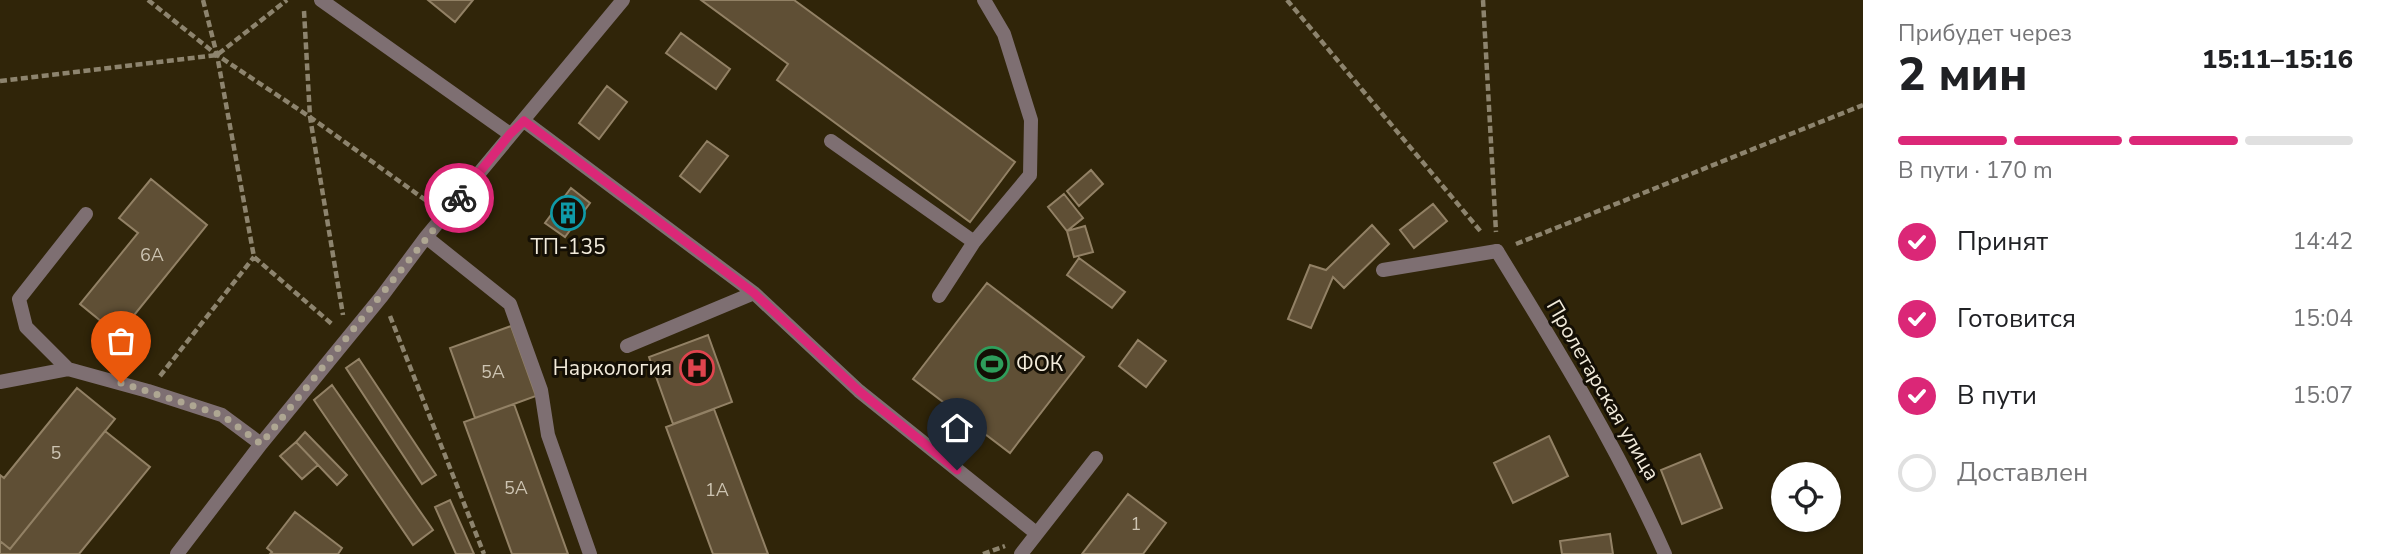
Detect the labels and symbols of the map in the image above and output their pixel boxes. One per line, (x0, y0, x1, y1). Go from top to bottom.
courier (424, 163, 494, 233)
building icon: ТП-135 (549, 194, 587, 232)
place label: ТП-135 (530, 233, 606, 261)
house number: 6А (140, 243, 164, 267)
street label: Пролетарская улица (1540, 295, 1666, 485)
pin (91, 311, 151, 383)
sports icon: ФОК (973, 345, 1011, 383)
hospital icon: Наркология (678, 349, 716, 387)
place label: ФОК (1016, 350, 1064, 378)
place label: Наркология (553, 354, 672, 382)
house number: 5А (481, 360, 505, 384)
pin (927, 398, 987, 470)
house number: 5 (51, 441, 61, 465)
house number: 5А (504, 476, 528, 500)
house number: 1А (705, 478, 729, 502)
house number: 1 (1131, 512, 1141, 536)

